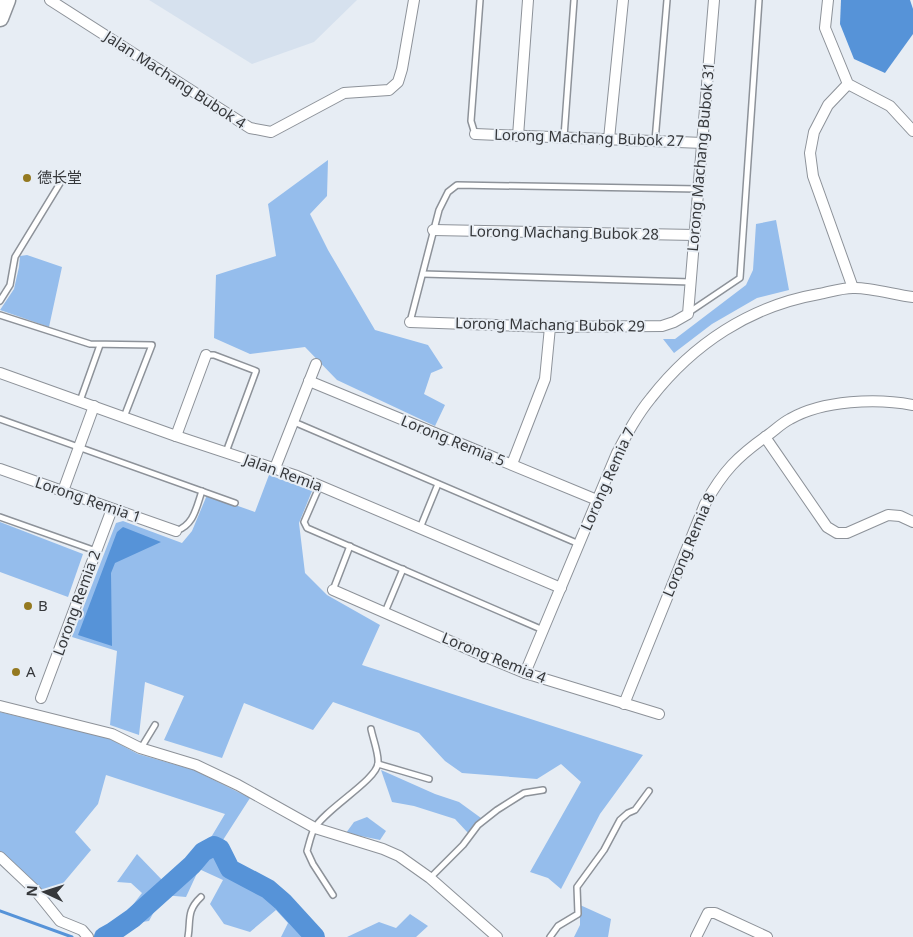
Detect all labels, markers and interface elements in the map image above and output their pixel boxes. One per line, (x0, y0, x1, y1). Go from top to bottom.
street label: Jalan Machang Bubok 4 (99, 25, 251, 133)
street label: Lorong Machang Bubok 31 (682, 61, 718, 252)
street label: Lorong Machang Bubok 27 (494, 124, 684, 150)
place label: 德长堂 (37, 167, 82, 187)
marker: 德长堂 (21, 172, 33, 184)
street label: Lorong Machang Bubok 28 (469, 220, 659, 244)
street label: Lorong Machang Bubok 29 (455, 312, 645, 336)
street label: Lorong Remia 5 (398, 410, 509, 470)
street label: Lorong Remia 7 (575, 424, 639, 533)
street label: Jalan Remia (239, 448, 325, 495)
street label: Lorong Remia 1 (33, 472, 144, 527)
street label: Lorong Remia 8 (657, 490, 719, 600)
street label: Lorong Remia 2 (48, 547, 104, 658)
place label: B (38, 595, 48, 615)
marker: B (22, 600, 34, 612)
street label: Lorong Remia 4 (439, 627, 550, 687)
place label: A (26, 661, 36, 681)
marker: A (10, 666, 22, 678)
north arrow (20, 867, 70, 917)
text: N (22, 885, 41, 897)

